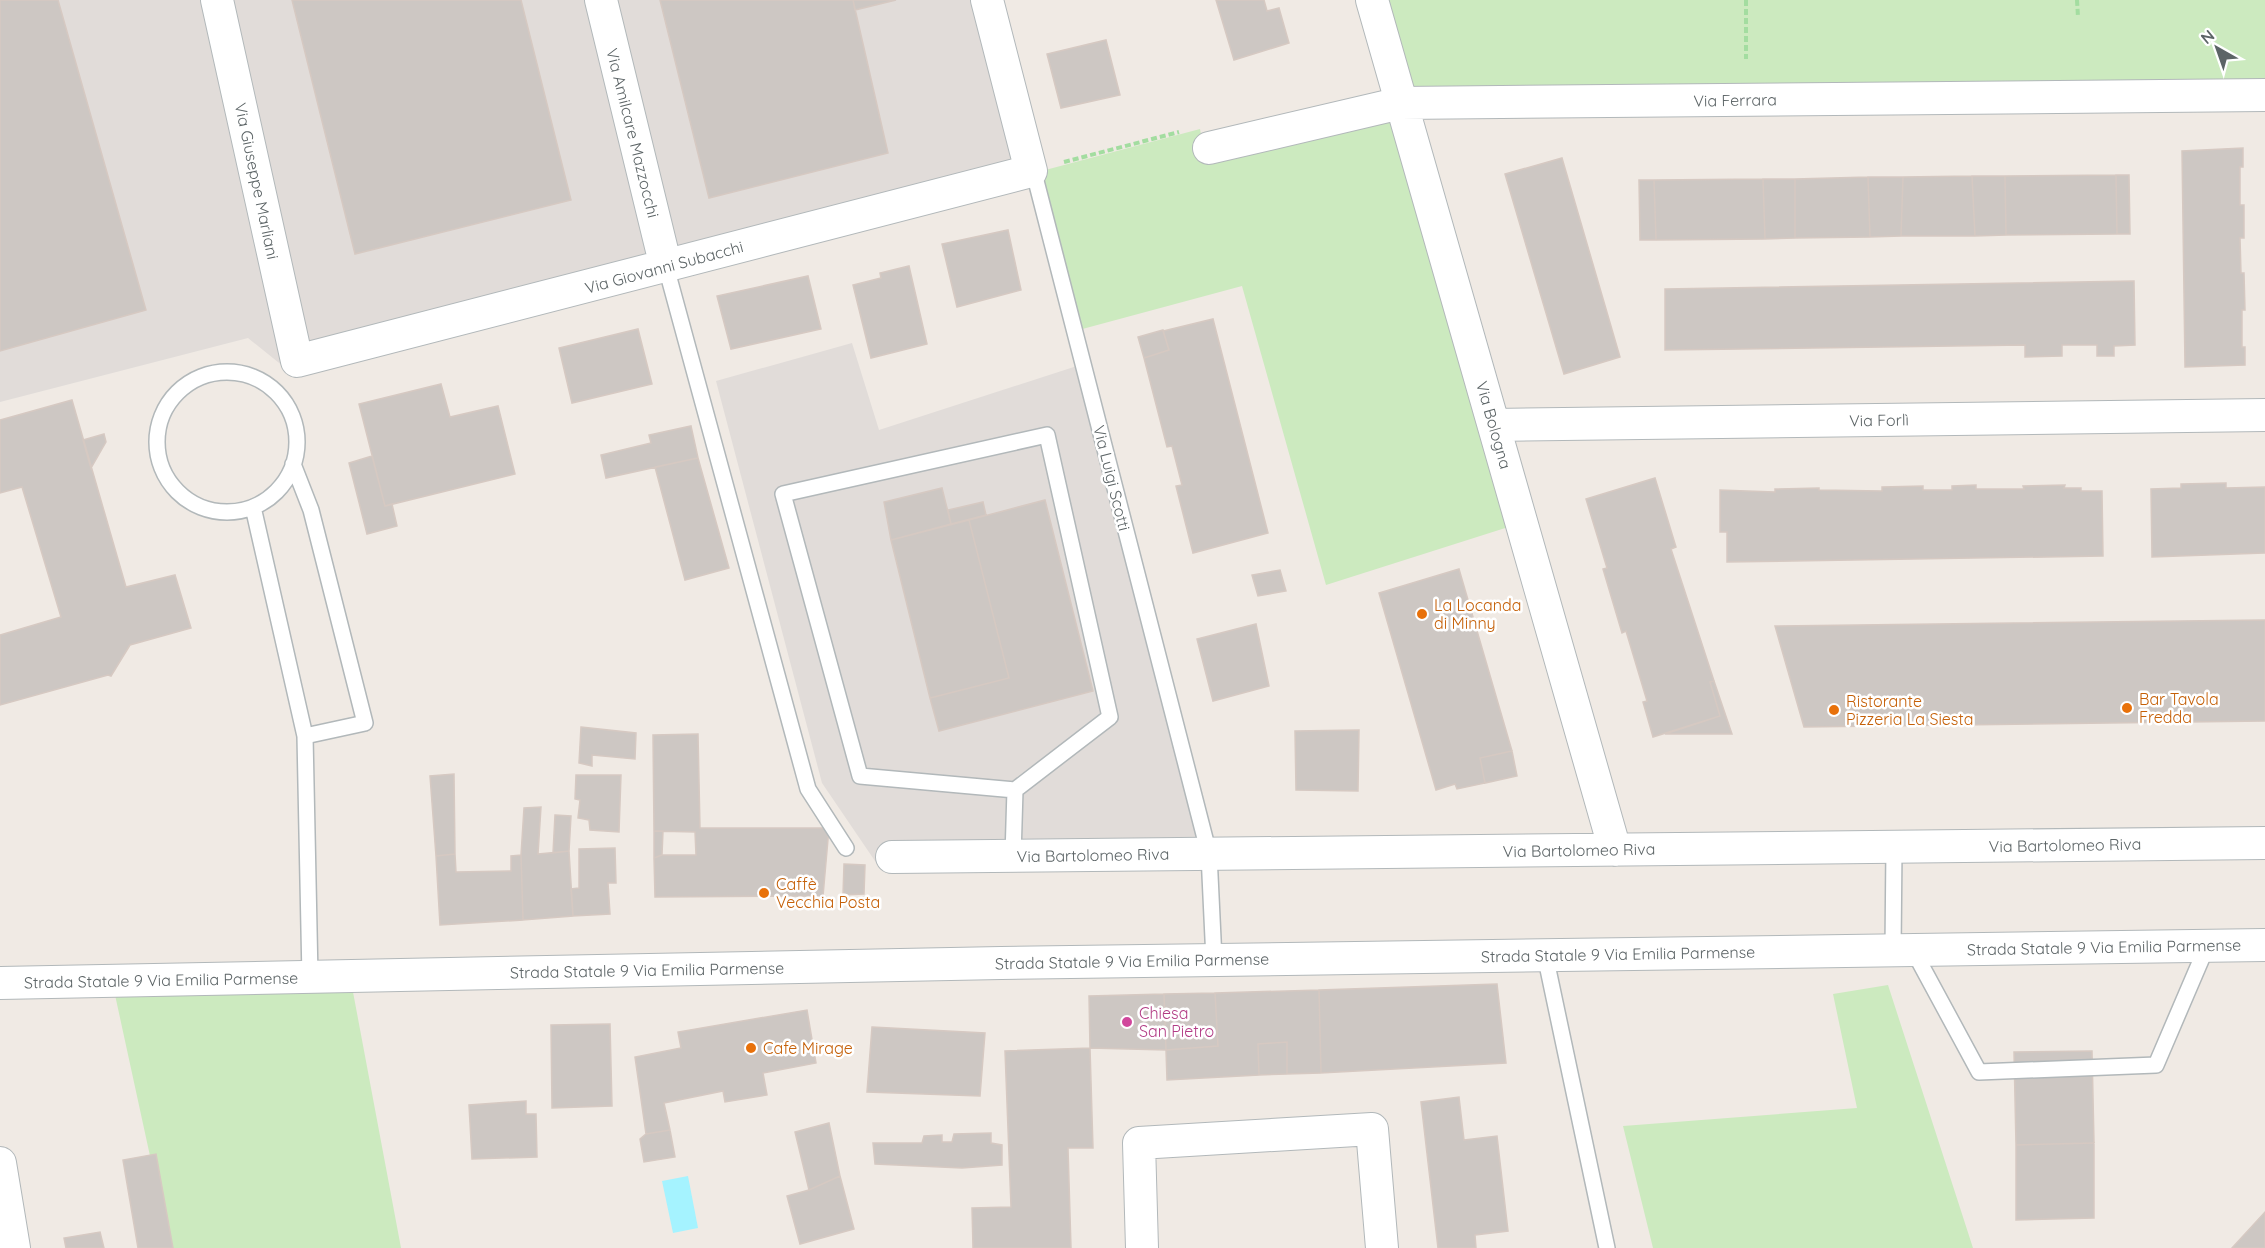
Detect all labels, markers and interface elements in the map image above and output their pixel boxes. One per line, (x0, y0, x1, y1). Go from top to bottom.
north arrow (2187, 18, 2247, 78)
text: N (2196, 25, 2218, 48)
street label: Via Amilcare Mazzocchi (602, 46, 664, 220)
street label: Via Ferrara (1693, 89, 1777, 111)
street label: Via Giuseppe Marliani (231, 101, 283, 261)
street label: Via Giovanni Subacchi (583, 236, 745, 298)
street label: Via Bologna (1472, 379, 1516, 471)
street label: Via Forlì (1849, 409, 1909, 431)
street label: Via Luigi Scotti (1089, 423, 1135, 533)
place label: La Locanda di Minny (1434, 595, 1521, 633)
marker: La Locanda di Minny (1415, 607, 1429, 621)
place label: Bar Tavola Fredda (2139, 689, 2219, 727)
place label: Ristorante Pizzeria La Siesta (1846, 691, 1973, 729)
marker: Bar Tavola Fredda (2120, 701, 2134, 715)
marker: Ristorante Pizzeria La Siesta (1827, 703, 1841, 717)
street label: Via Bartolomeo Riva (1989, 834, 2141, 856)
street label: Via Bartolomeo Riva (1503, 839, 1655, 861)
street label: Via Bartolomeo Riva (1017, 844, 1169, 866)
place label: Caffè Vecchia Posta (776, 874, 880, 912)
marker: Caffè Vecchia Posta (757, 886, 771, 900)
street label: Strada Statale 9 Via Emilia Parmense (1967, 935, 2241, 959)
street label: Strada Statale 9 Via Emilia Parmense (1481, 942, 1755, 966)
street label: Strada Statale 9 Via Emilia Parmense (995, 949, 1269, 973)
street label: Strada Statale 9 Via Emilia Parmense (510, 958, 784, 982)
street label: Strada Statale 9 Via Emilia Parmense (24, 968, 298, 992)
place label: Chiesa San Pietro (1139, 1003, 1214, 1041)
marker: Chiesa San Pietro (1120, 1015, 1134, 1029)
place label: Cafe Mirage (763, 1038, 853, 1058)
marker: Cafe Mirage (744, 1041, 758, 1055)

